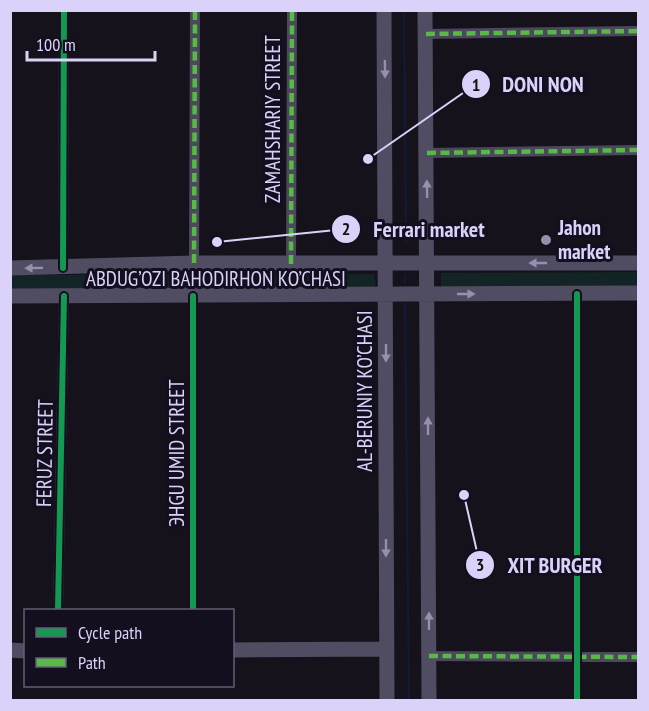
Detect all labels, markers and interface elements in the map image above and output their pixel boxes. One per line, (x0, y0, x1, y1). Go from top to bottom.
scale bar (27, 24, 154, 62)
text: 100 m (36, 33, 76, 56)
street label: ZAMAHSHARIY STREET (259, 34, 286, 203)
one-way arrow (380, 59, 390, 78)
callout: DONI NON (461, 64, 596, 104)
text: DONI NON (502, 70, 584, 98)
text: 1 (472, 73, 480, 96)
one-way arrow (422, 180, 432, 199)
callout: Ferrari market (331, 209, 496, 249)
place label: Jahon market (557, 214, 610, 265)
text: Ferrari market (373, 215, 485, 243)
text: 2 (342, 217, 350, 240)
marker: Jahon market (539, 233, 553, 247)
one-way arrow (529, 258, 548, 268)
one-way arrow (24, 263, 43, 273)
street label: ABDUG’OZI BAHODIRHON KO’CHASI (86, 265, 346, 292)
one-way arrow (456, 289, 475, 299)
street label: AL-BERUNIY KO’CHASI (351, 310, 378, 472)
one-way arrow (381, 344, 391, 363)
street label: ЭHGU UMID STREET (163, 379, 190, 527)
street label: FERUZ STREET (30, 398, 59, 507)
one-way arrow (423, 417, 433, 436)
one-way arrow (381, 539, 391, 558)
callout: XIT BURGER (465, 545, 615, 585)
text: XIT BURGER (507, 551, 603, 579)
text: 3 (476, 553, 484, 576)
legend (24, 609, 234, 687)
one-way arrow (424, 612, 434, 631)
text: Cycle path (78, 621, 142, 644)
text: Path (78, 651, 106, 674)

